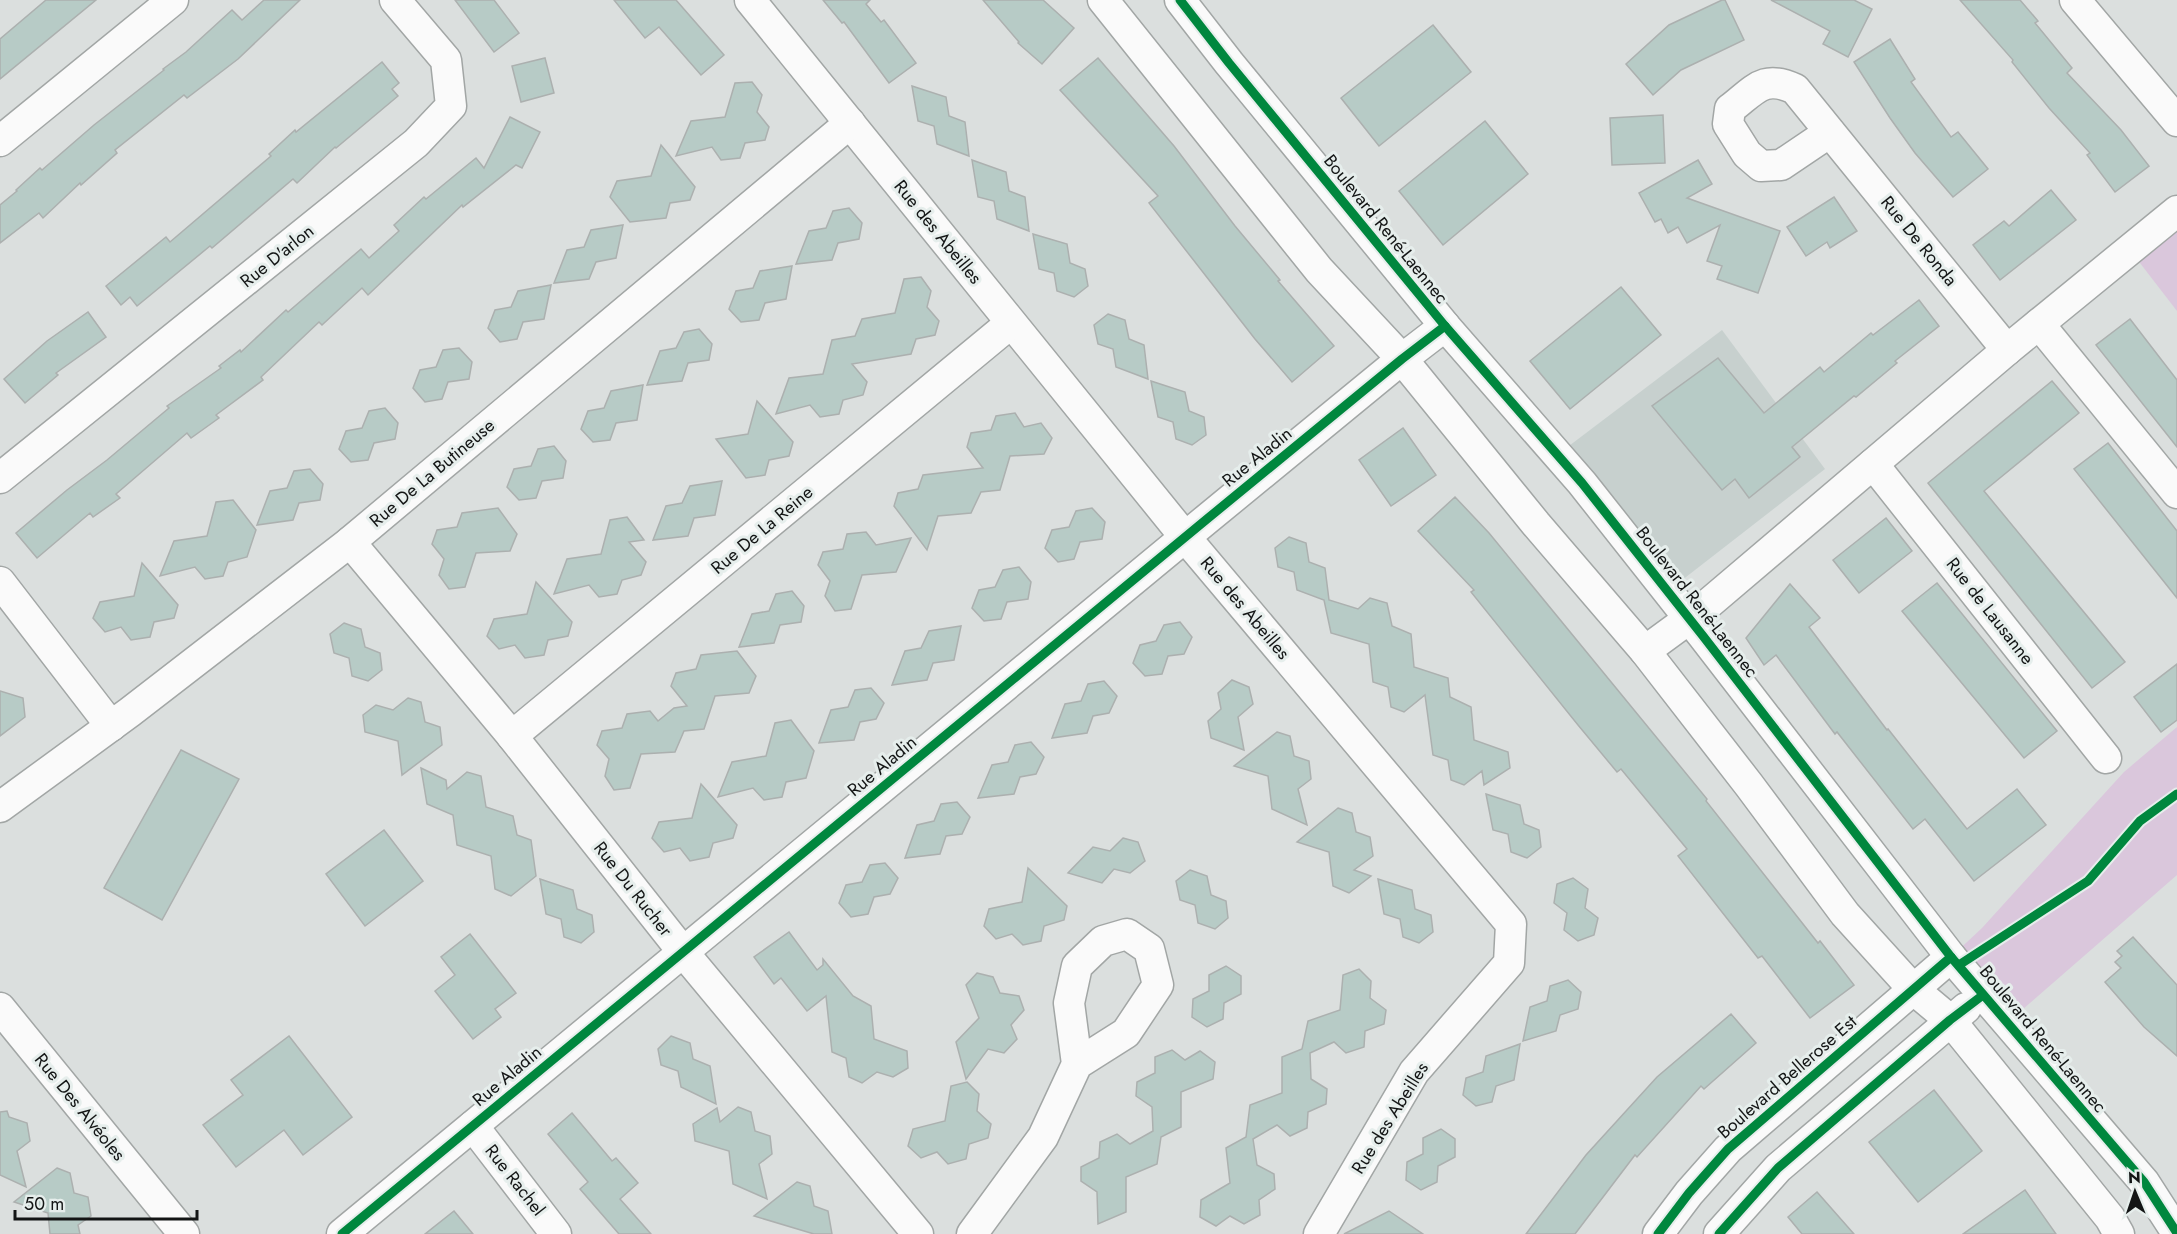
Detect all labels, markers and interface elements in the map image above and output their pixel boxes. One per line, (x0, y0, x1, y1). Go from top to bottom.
street label: Boulevard René-Laennec (1318, 149, 1454, 309)
street label: Rue des Abeilles (888, 174, 988, 290)
street label: Rue De Ronda (1874, 190, 1964, 292)
street label: Rue D'arlon (235, 218, 319, 294)
street label: Rue De La Butineuse (364, 413, 500, 533)
street label: Rue Aladin (1216, 421, 1298, 493)
street label: Rue De La Reine (705, 480, 819, 580)
street label: Boulevard René-Laennec (1630, 521, 1764, 683)
street label: Rue des Abeilles (1194, 551, 1296, 665)
street label: Rue de Lausanne (1940, 552, 2040, 670)
street label: Rue Aladin (842, 729, 922, 803)
street label: Rue Du Rucher (588, 836, 679, 943)
street label: Boulevard René-Laennec (1973, 960, 2113, 1118)
street label: Boulevard Bellerose Est (1712, 1009, 1863, 1145)
street label: Rue Aladin (467, 1039, 547, 1113)
street label: Rue Des Alvéoles (28, 1048, 132, 1166)
street label: Rue des Abeilles (1345, 1057, 1435, 1179)
street label: Rue Rachel (479, 1139, 551, 1221)
north arrow (2105, 1162, 2165, 1222)
text: N (2128, 1166, 2141, 1189)
scale bar (15, 1183, 196, 1221)
text: 50 m (24, 1191, 64, 1217)

